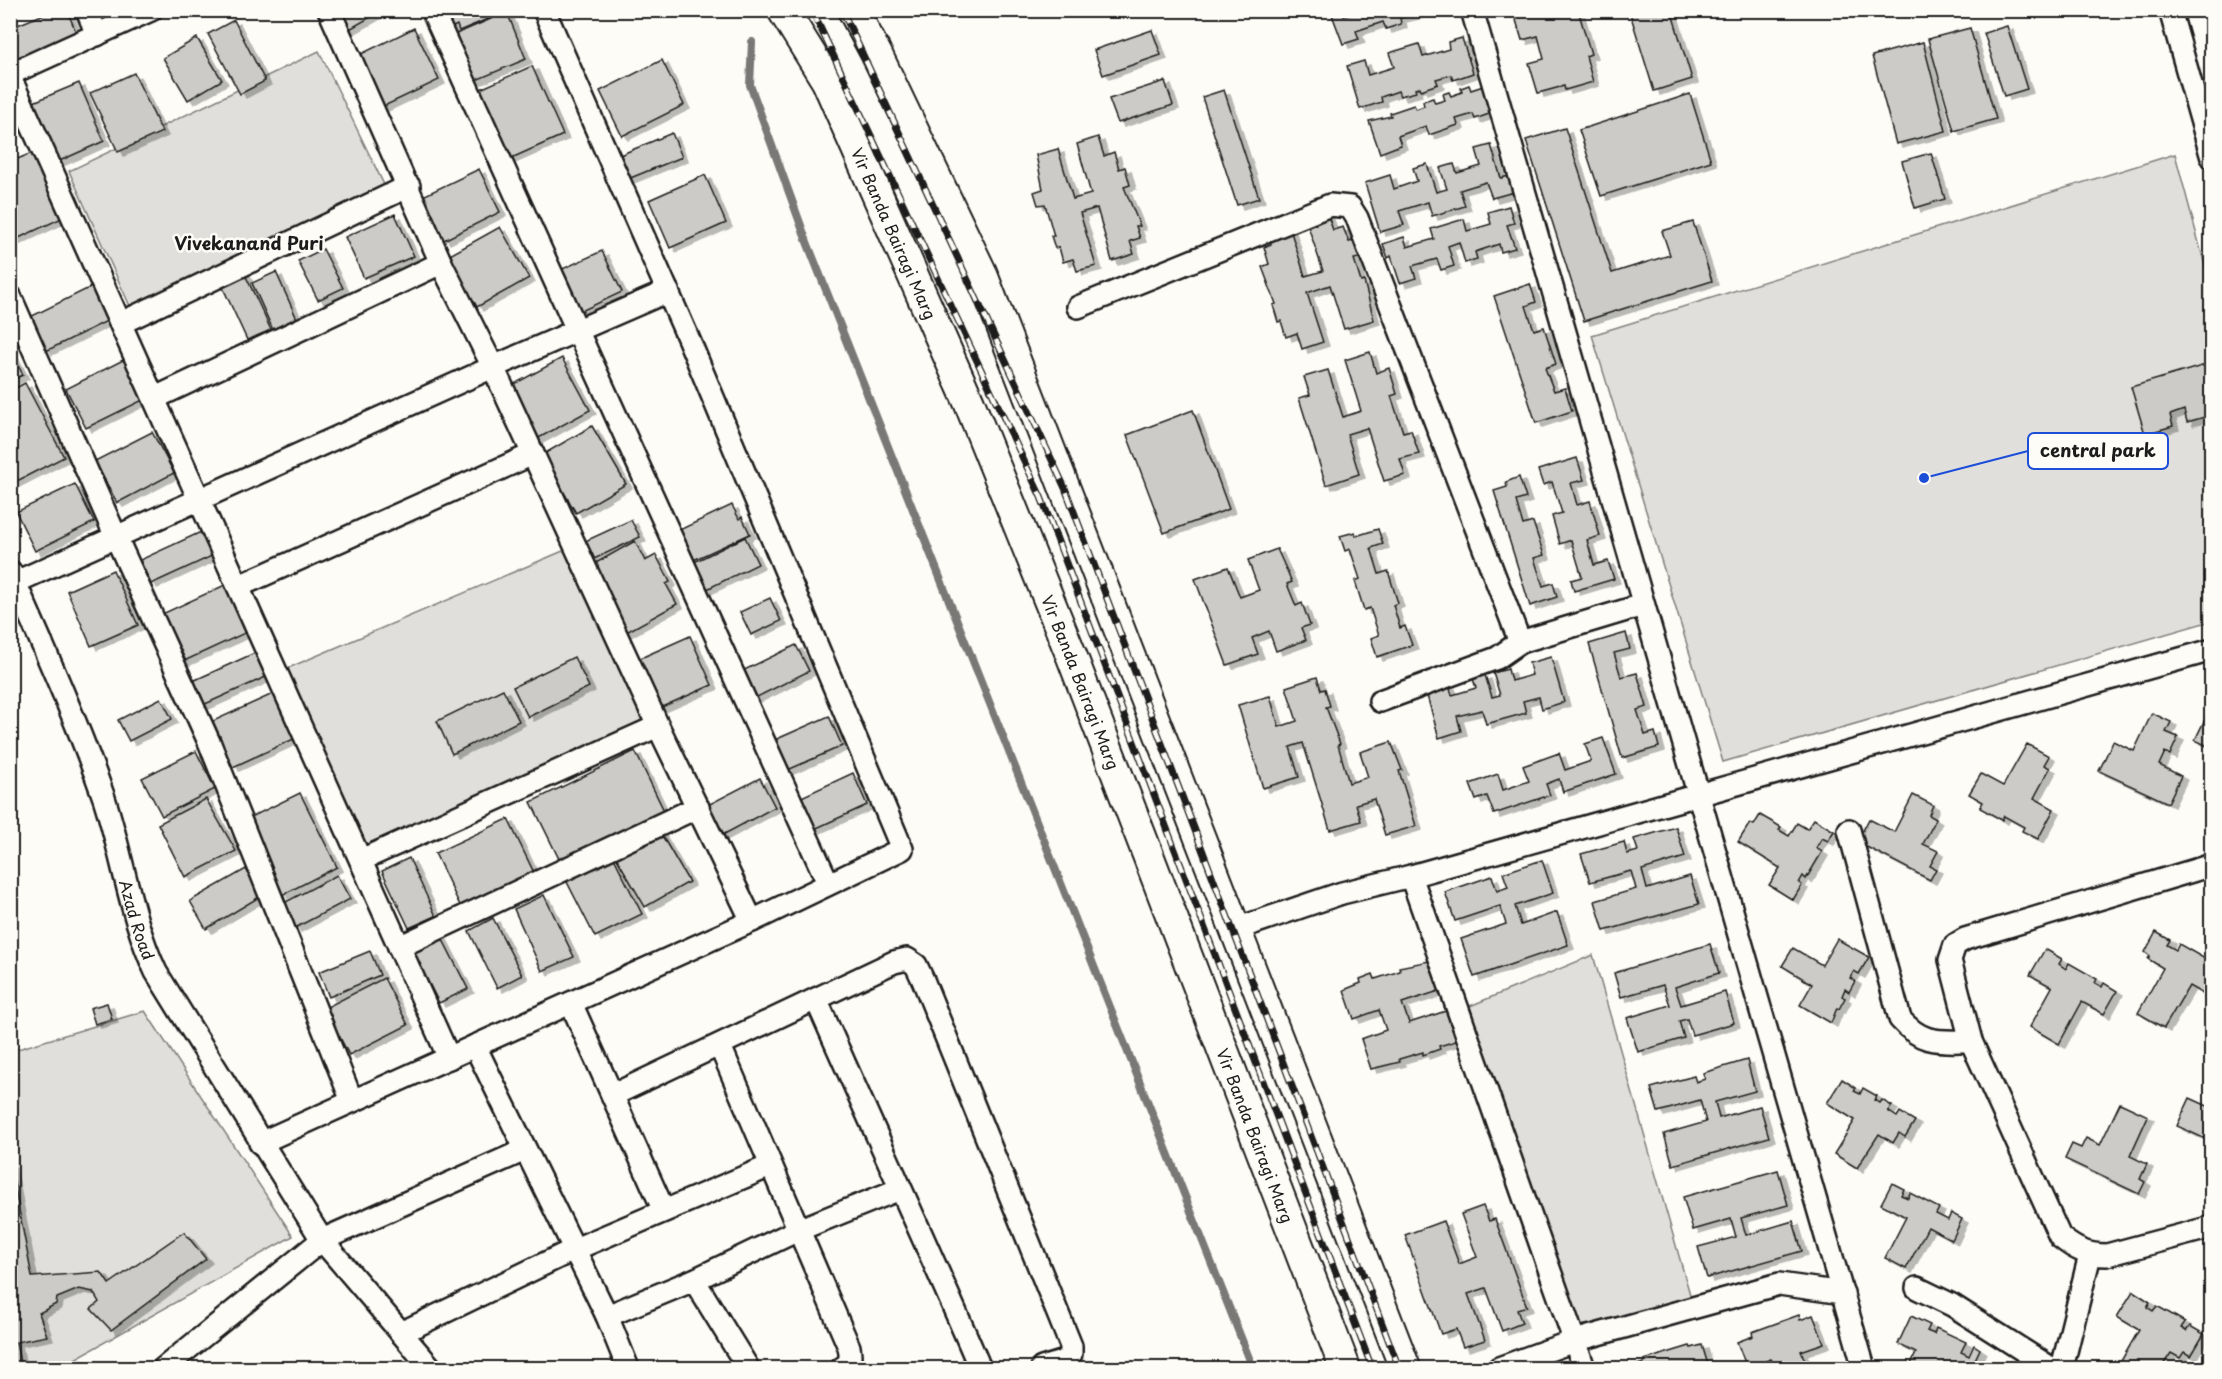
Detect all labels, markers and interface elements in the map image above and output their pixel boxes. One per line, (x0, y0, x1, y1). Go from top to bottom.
street label: Vir Banda Bairagi Marg (846, 144, 943, 323)
district label: Vivekanand Puri (174, 229, 324, 256)
callout: central park (2028, 433, 2168, 469)
text: central park (2040, 436, 2156, 463)
street label: Vir Banda Bairagi Marg (1036, 591, 1126, 773)
street label: Azad Road (114, 877, 161, 963)
street label: Vir Banda Bairagi Marg (1211, 1045, 1300, 1226)

